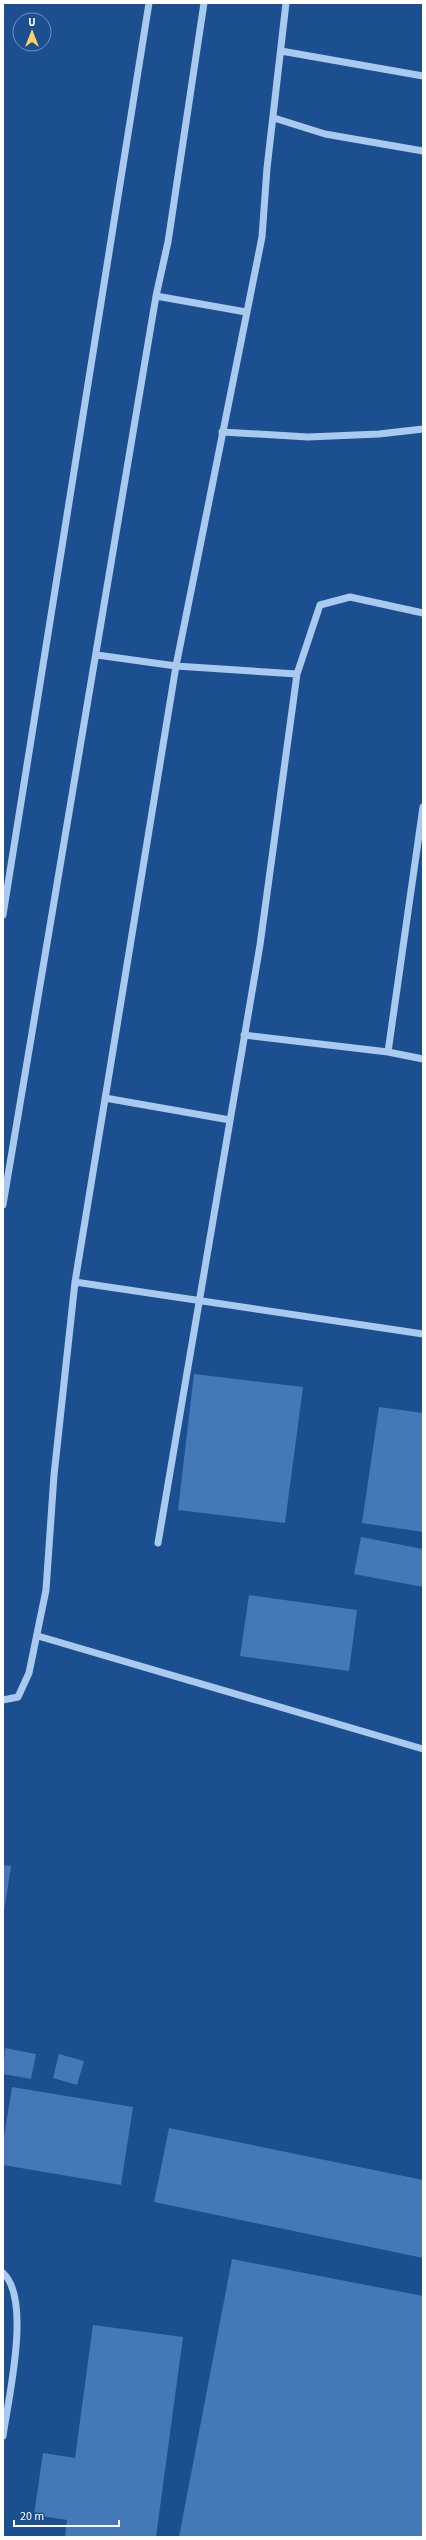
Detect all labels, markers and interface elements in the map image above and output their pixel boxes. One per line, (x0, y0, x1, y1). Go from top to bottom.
north arrow (12, 12, 52, 52)
text: U (28, 15, 36, 30)
scale bar (14, 2502, 119, 2528)
text: 20 m (20, 2508, 44, 2525)

